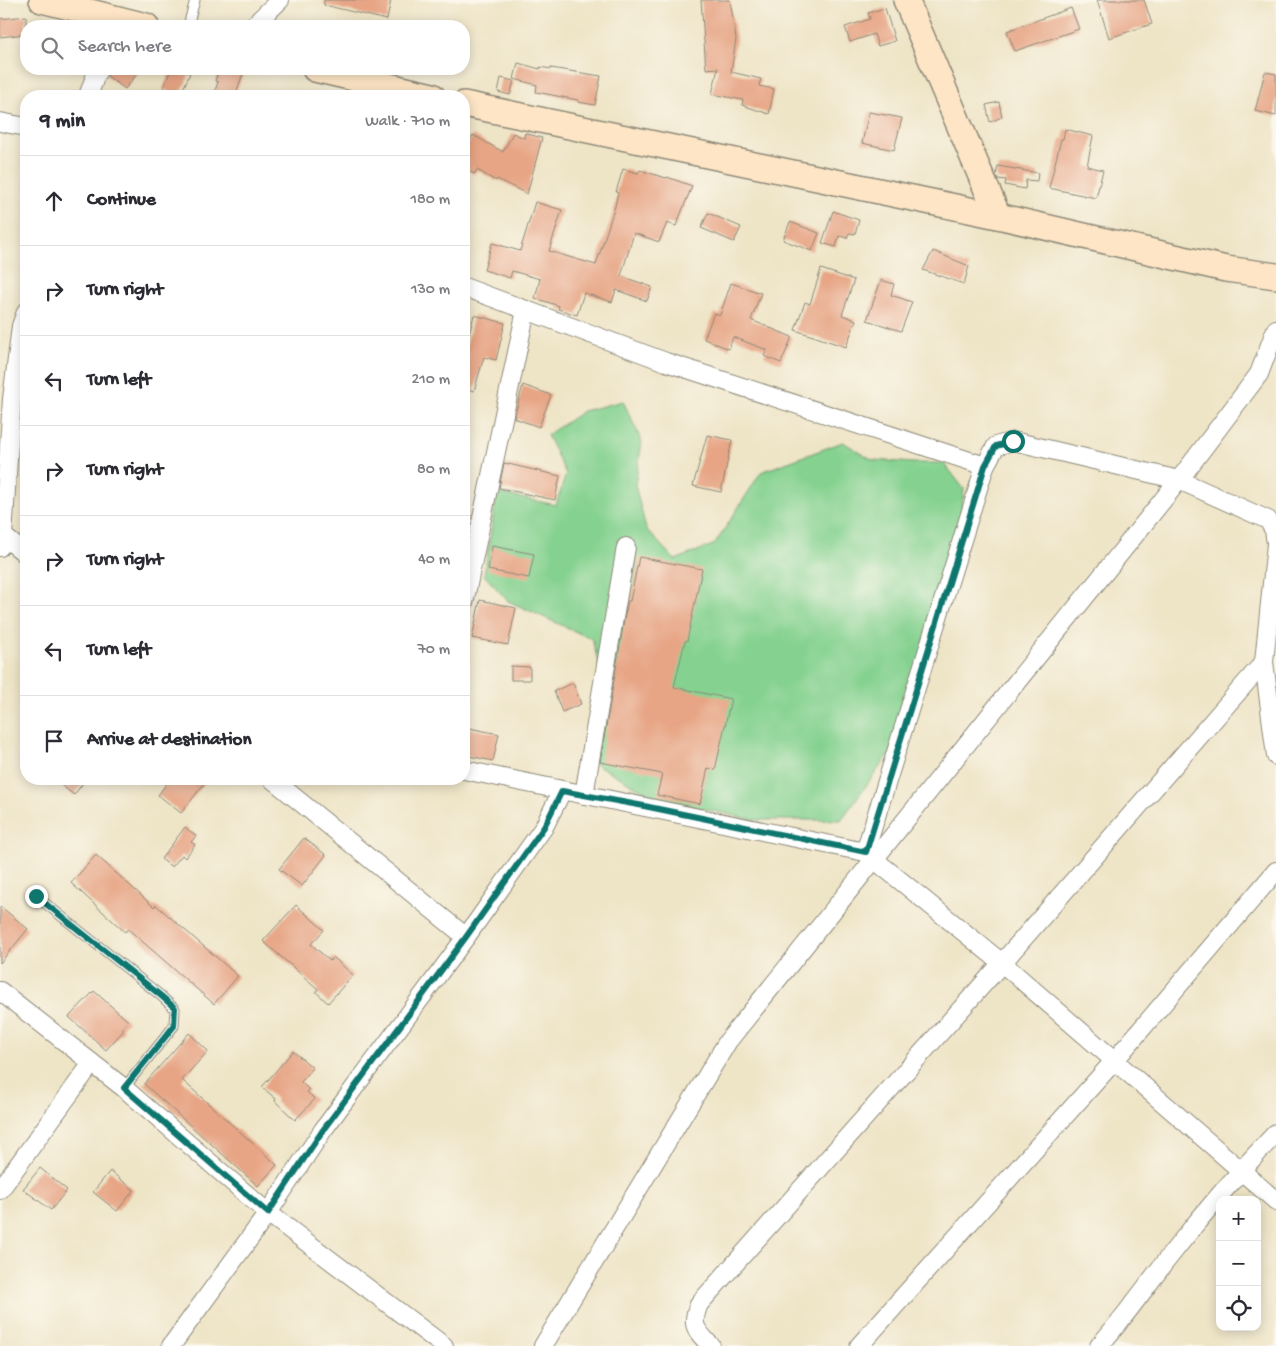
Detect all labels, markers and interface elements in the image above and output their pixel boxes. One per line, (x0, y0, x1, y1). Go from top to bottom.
search box (20, 20, 470, 75)
icon: search (38, 34, 66, 62)
text: Search here (78, 36, 172, 59)
text: 9 min (40, 110, 85, 135)
text: Walk · 710 m (365, 113, 450, 132)
icon: ahead (40, 187, 68, 215)
text: Continue (87, 189, 156, 212)
text: 180 m (411, 191, 450, 210)
icon: right (40, 277, 68, 305)
text: Turn right (87, 279, 163, 302)
text: 130 m (411, 281, 450, 300)
icon: left (40, 367, 68, 395)
text: Turn left (87, 369, 151, 392)
text: 210 m (411, 371, 450, 390)
route start (1002, 430, 1025, 453)
icon: right (40, 457, 68, 485)
text: Turn right (87, 459, 163, 482)
text: 80 m (417, 461, 450, 480)
icon: right (40, 547, 68, 575)
text: Turn right (87, 549, 163, 572)
text: 40 m (418, 551, 450, 570)
icon: left (40, 637, 68, 665)
text: Turn left (87, 639, 151, 662)
text: 70 m (417, 641, 450, 660)
icon: arrive (40, 727, 68, 755)
text: Arrive at destination (87, 729, 251, 752)
route end (25, 885, 48, 908)
map controls (1216, 1196, 1261, 1331)
button: + (1216, 1196, 1261, 1241)
button: − (1216, 1241, 1261, 1286)
button: locate (1216, 1286, 1261, 1331)

